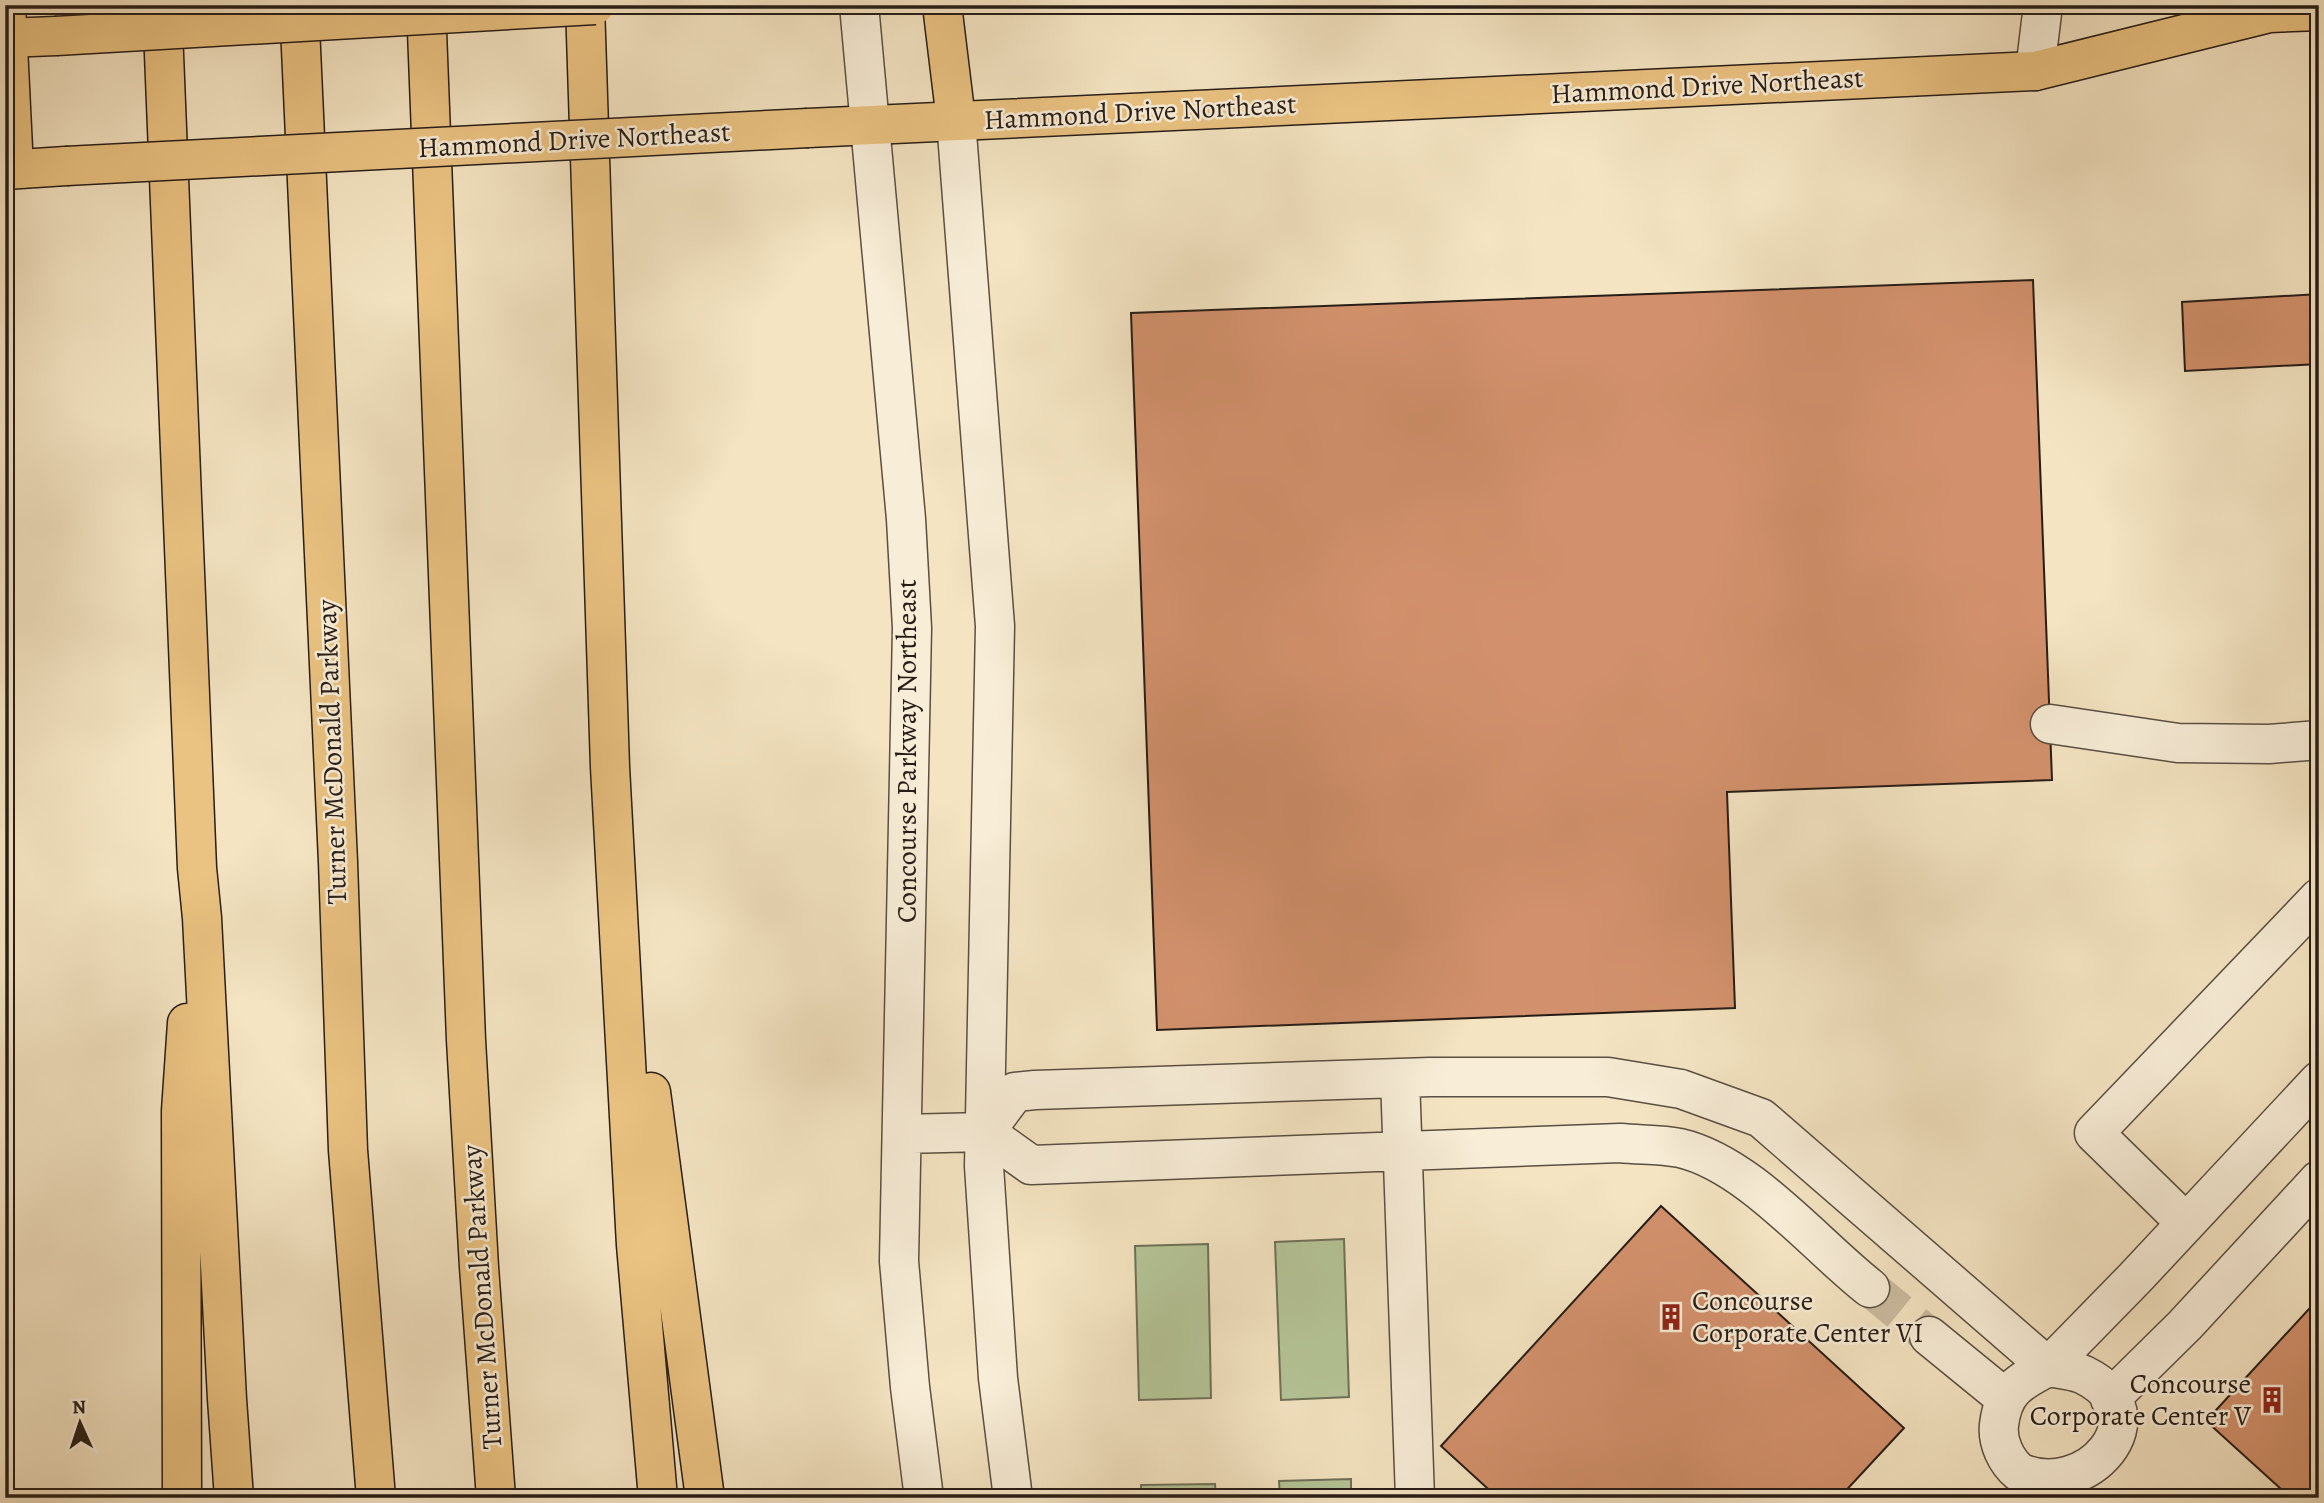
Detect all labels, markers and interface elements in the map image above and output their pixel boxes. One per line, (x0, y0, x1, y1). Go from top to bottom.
street label: Hammond Drive Northeast (1550, 59, 1864, 113)
street label: Hammond Drive Northeast (983, 85, 1297, 139)
street label: Hammond Drive Northeast (417, 113, 731, 167)
street label: Concourse Parkway Northeast (888, 579, 926, 923)
street label: Turner McDonald Parkway (308, 598, 356, 905)
street label: Turner McDonald Parkway (452, 1143, 512, 1450)
place label: Concourse Corporate Center VI (1692, 1282, 1923, 1352)
building icon: Concourse Corporate Center VI (1656, 1302, 1686, 1332)
place label: Concourse Corporate Center V (2030, 1365, 2252, 1435)
building icon: Concourse Corporate Center V (2257, 1385, 2287, 1415)
north arrow (46, 1388, 116, 1458)
text: N (72, 1394, 87, 1420)

